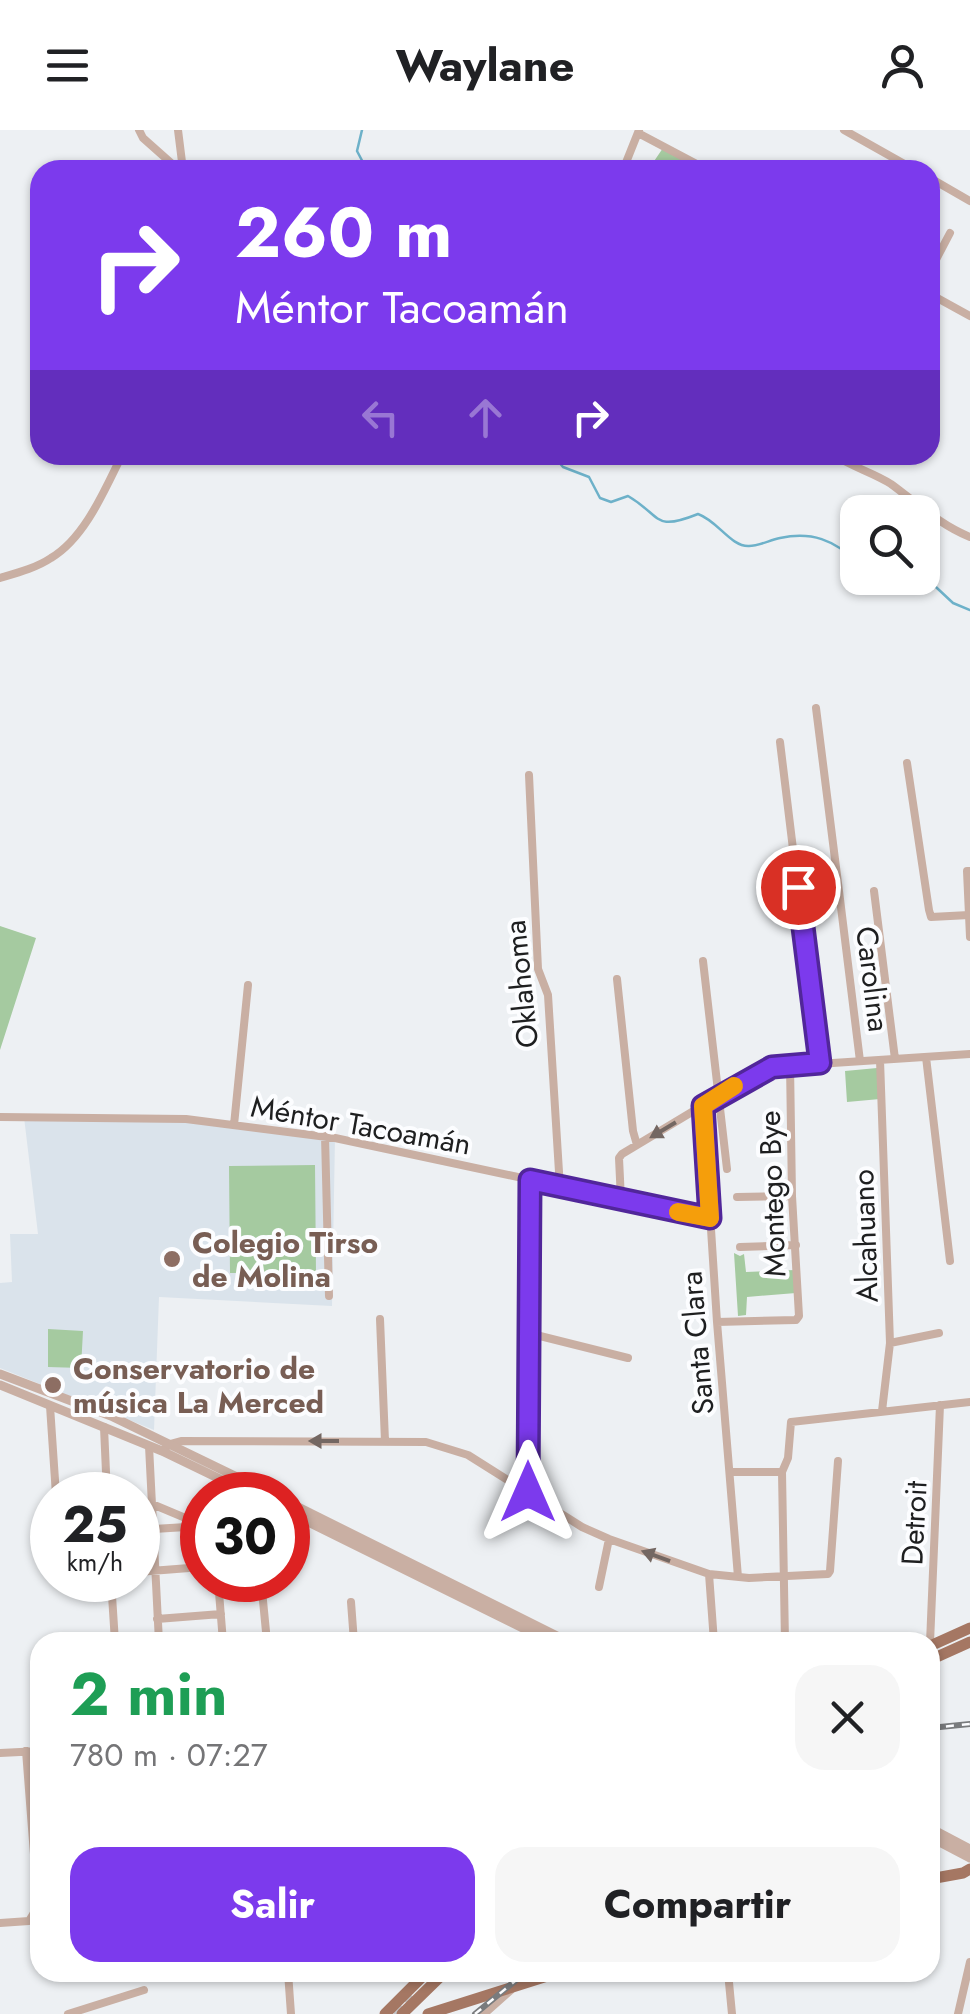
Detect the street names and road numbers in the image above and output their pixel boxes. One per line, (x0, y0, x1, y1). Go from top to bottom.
street label: Oklahoma (493, 918, 549, 1050)
street label: Carolina (845, 924, 901, 1034)
street label: Méntor Tacoamán (248, 1084, 474, 1166)
street label: Montego Bye (748, 1110, 796, 1278)
street label: Alcahuano (841, 1169, 889, 1303)
street label: Santa Clara (669, 1269, 725, 1417)
street label: Detroit (890, 1479, 938, 1566)

